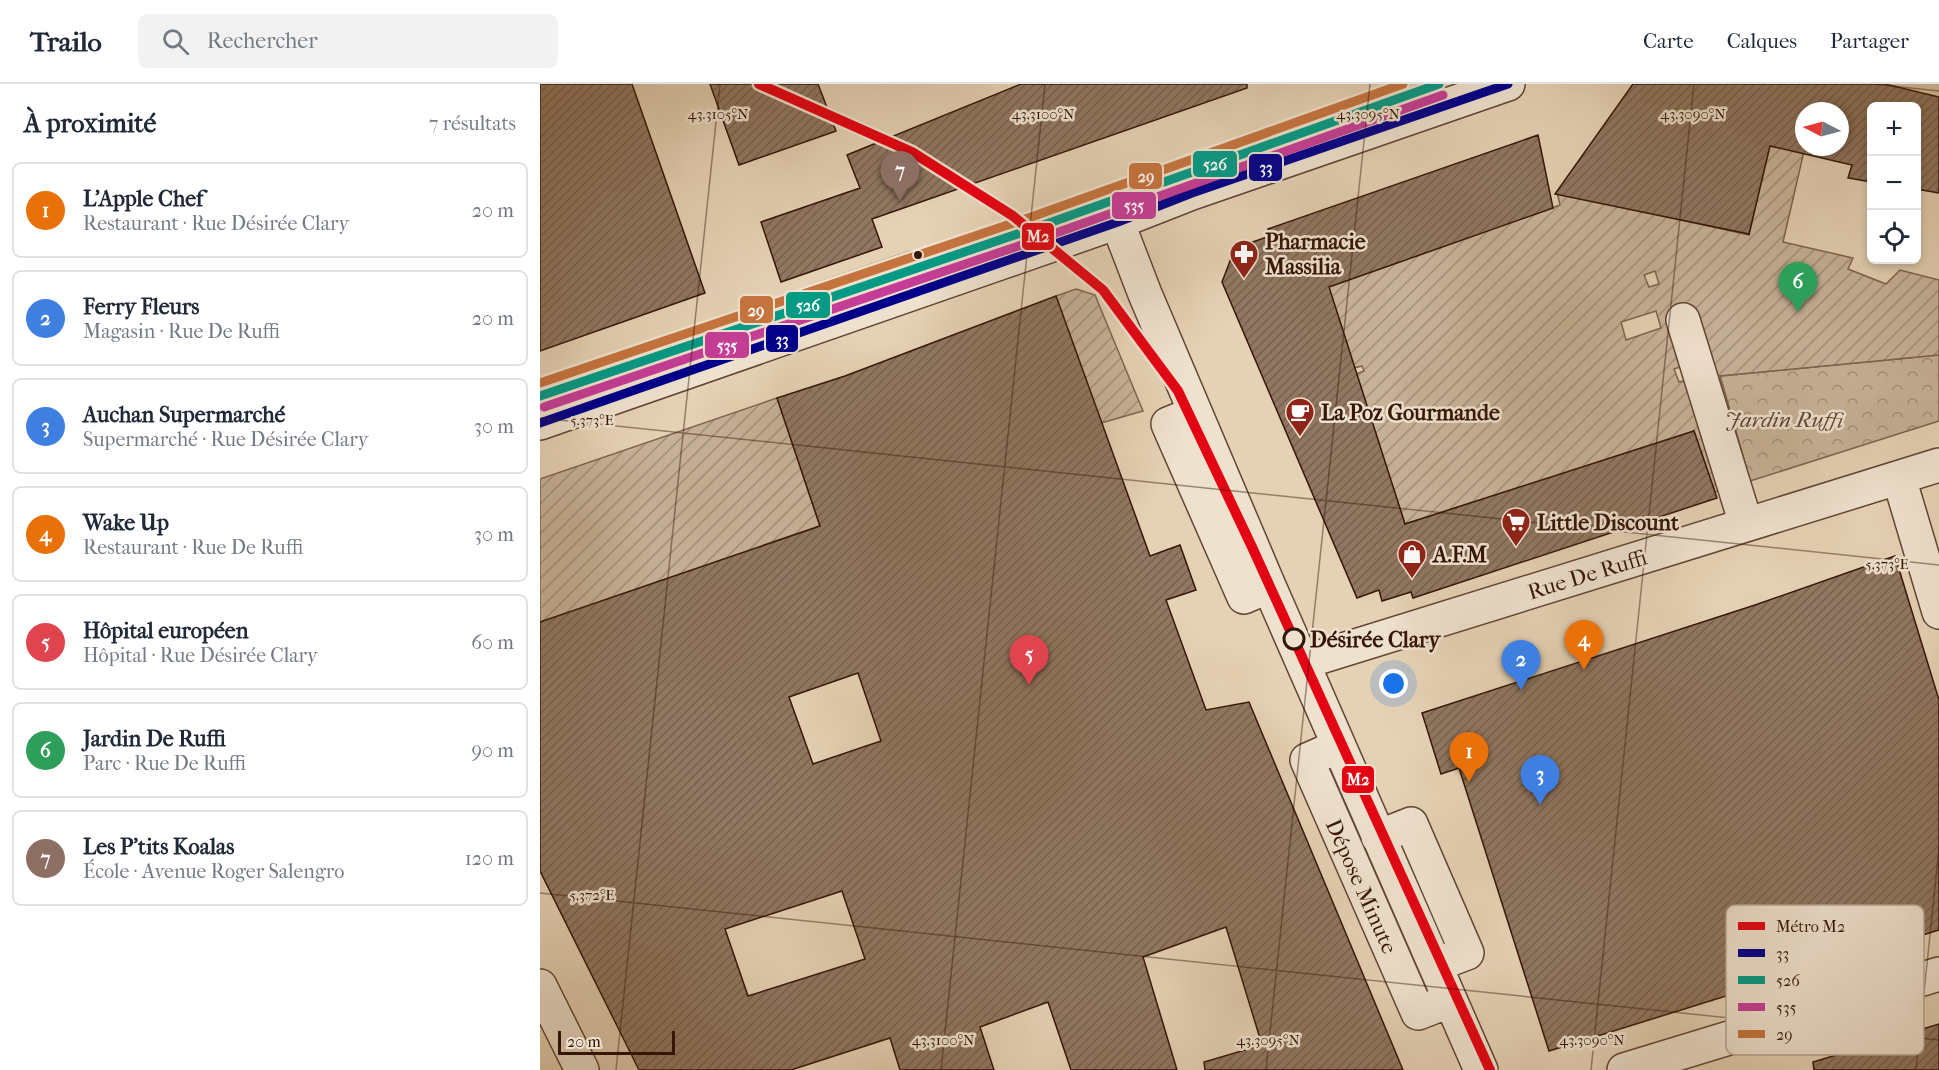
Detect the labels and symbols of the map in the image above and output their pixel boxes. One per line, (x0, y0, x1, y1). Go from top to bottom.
north arrow (1795, 102, 1849, 156)
text: 43.3105°N (688, 105, 749, 123)
text: 43.3100°N (1012, 105, 1075, 123)
text: 43.3095°N (1336, 105, 1400, 123)
text: 43.3090°N (1660, 105, 1726, 123)
line badge: 526 (1192, 150, 1238, 178)
pin: 7 (880, 152, 920, 201)
line badge: 33 (1248, 153, 1283, 182)
text: 526 (1203, 155, 1227, 174)
text: 33 (1259, 158, 1273, 178)
line badge: 29 (1128, 162, 1163, 190)
text: 29 (1138, 167, 1154, 187)
line badge: 535 (1111, 191, 1157, 220)
text: 535 (1124, 196, 1144, 216)
line badge: M2 (1021, 222, 1055, 251)
text: M2 (1026, 227, 1049, 246)
place label: Pharmacie Massilia (1264, 229, 1366, 280)
pharmacy icon: Pharmacie Massilia (1228, 238, 1260, 280)
unlabelled marker (912, 249, 924, 261)
pin: 6 (1778, 262, 1818, 312)
line badge: 526 (785, 291, 831, 319)
line badge: 29 (739, 295, 774, 324)
text: 526 (796, 296, 820, 315)
text: 29 (748, 301, 764, 321)
line badge: 33 (765, 324, 799, 353)
text: 33 (775, 330, 789, 350)
line badge: 535 (704, 331, 750, 359)
text: 535 (717, 336, 737, 356)
cafe icon: La Poz Gourmande (1284, 396, 1316, 438)
place label: La Poz Gourmande (1321, 400, 1500, 426)
park label: Jardin Ruffi (1725, 407, 1845, 433)
text: 5.373°E (570, 411, 614, 429)
supermarket icon: Little Discount (1500, 506, 1532, 548)
place label: Little Discount (1537, 510, 1680, 536)
shop icon: A.F.M (1396, 538, 1428, 580)
place label: A.F.M (1431, 542, 1487, 568)
street label: Rue De Ruffi (1525, 544, 1651, 605)
text: 5.373°E (1865, 555, 1909, 573)
pin: 4 (1564, 620, 1604, 670)
place label: Désirée Clary (1310, 627, 1441, 653)
marker: Désirée Clary (1283, 628, 1305, 650)
pin: 5 (1010, 636, 1048, 685)
pin: 2 (1502, 640, 1540, 690)
your location (1379, 669, 1408, 698)
pin: 1 (1450, 732, 1488, 782)
pin: 3 (1520, 756, 1560, 805)
line badge: M2 (1341, 765, 1375, 794)
text: M2 (1346, 770, 1369, 789)
street label: Dépose Minute (1320, 815, 1402, 958)
text: 5.372°E (569, 886, 615, 904)
legend (1726, 905, 1924, 1055)
text: Métro M2 (1776, 917, 1845, 936)
text: 33 (1776, 944, 1789, 963)
text: 526 (1776, 971, 1800, 990)
text: 535 (1776, 998, 1796, 1017)
text: 29 (1776, 1025, 1793, 1044)
scale bar (558, 1028, 675, 1056)
text: 43.3100°N (912, 1031, 975, 1049)
text: 43.3095°N (1236, 1031, 1300, 1049)
text: 43.3090°N (1559, 1031, 1625, 1049)

